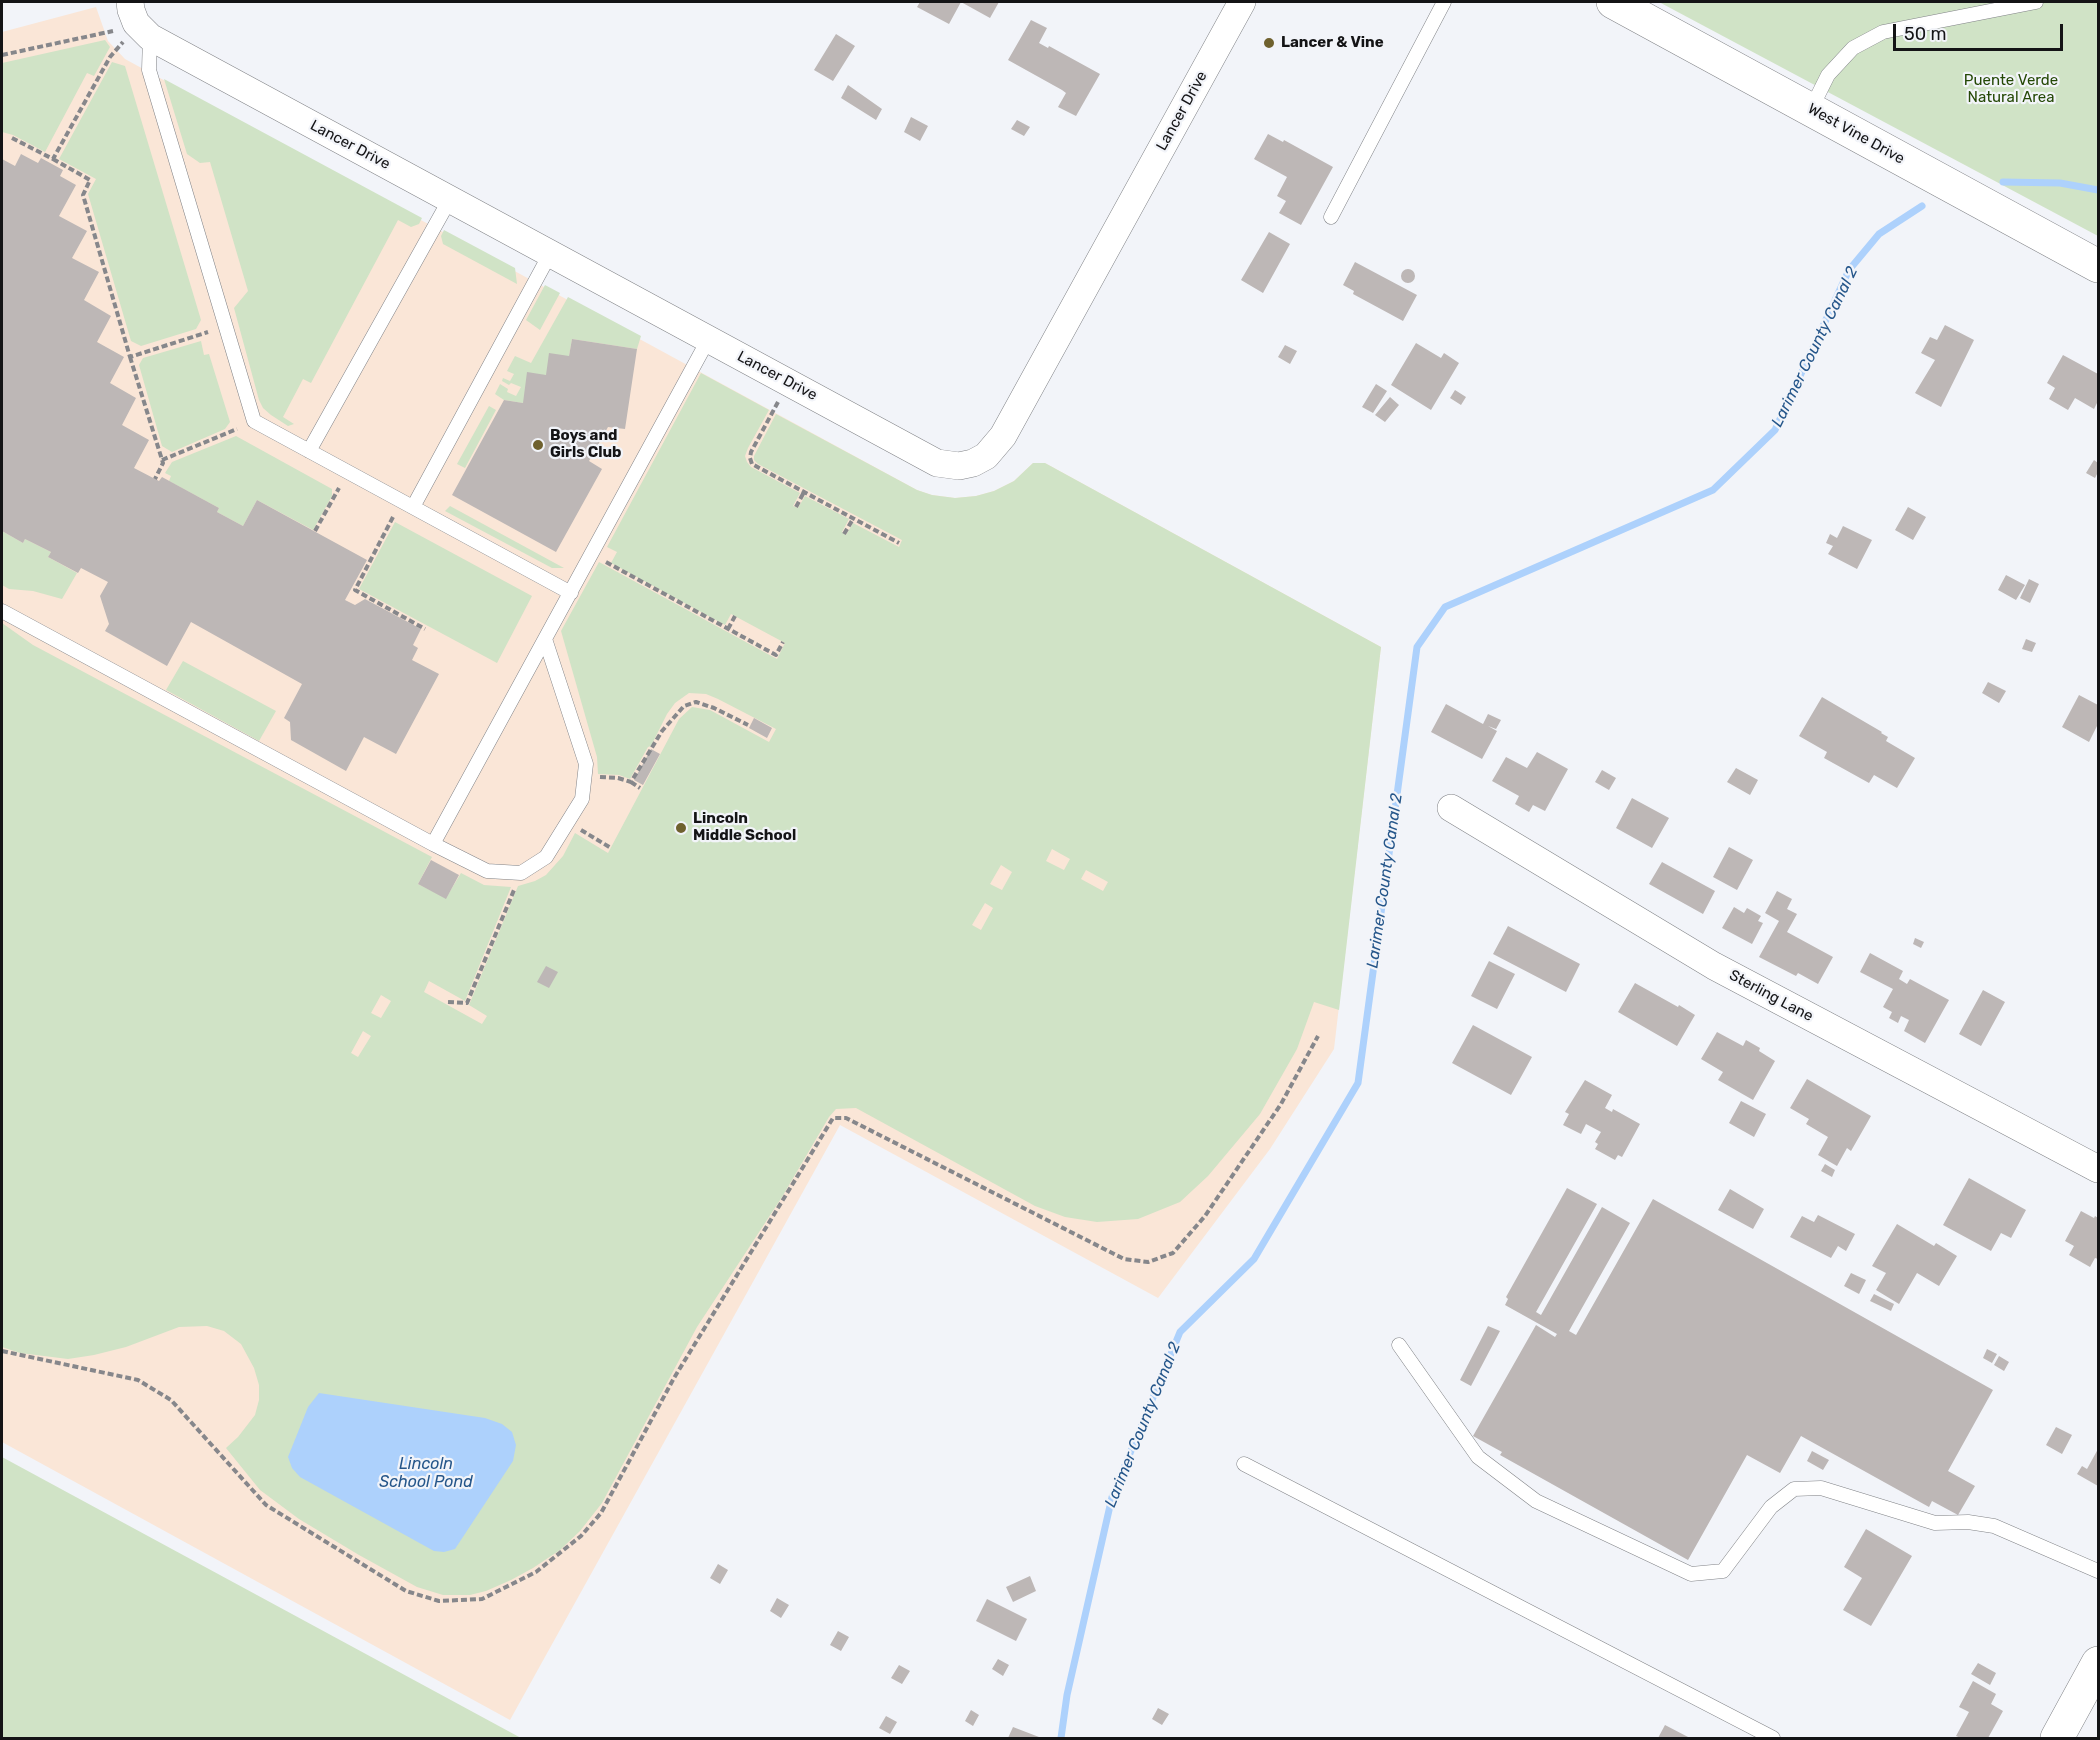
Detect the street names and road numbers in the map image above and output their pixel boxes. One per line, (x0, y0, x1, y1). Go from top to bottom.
street label: Lancer Drive (1153, 68, 1211, 154)
street label: West Vine Drive (1804, 100, 1908, 168)
street label: Lancer Drive (307, 116, 393, 174)
street label: Lancer Drive (734, 347, 820, 405)
street label: Sterling Lane (1726, 966, 1816, 1026)

